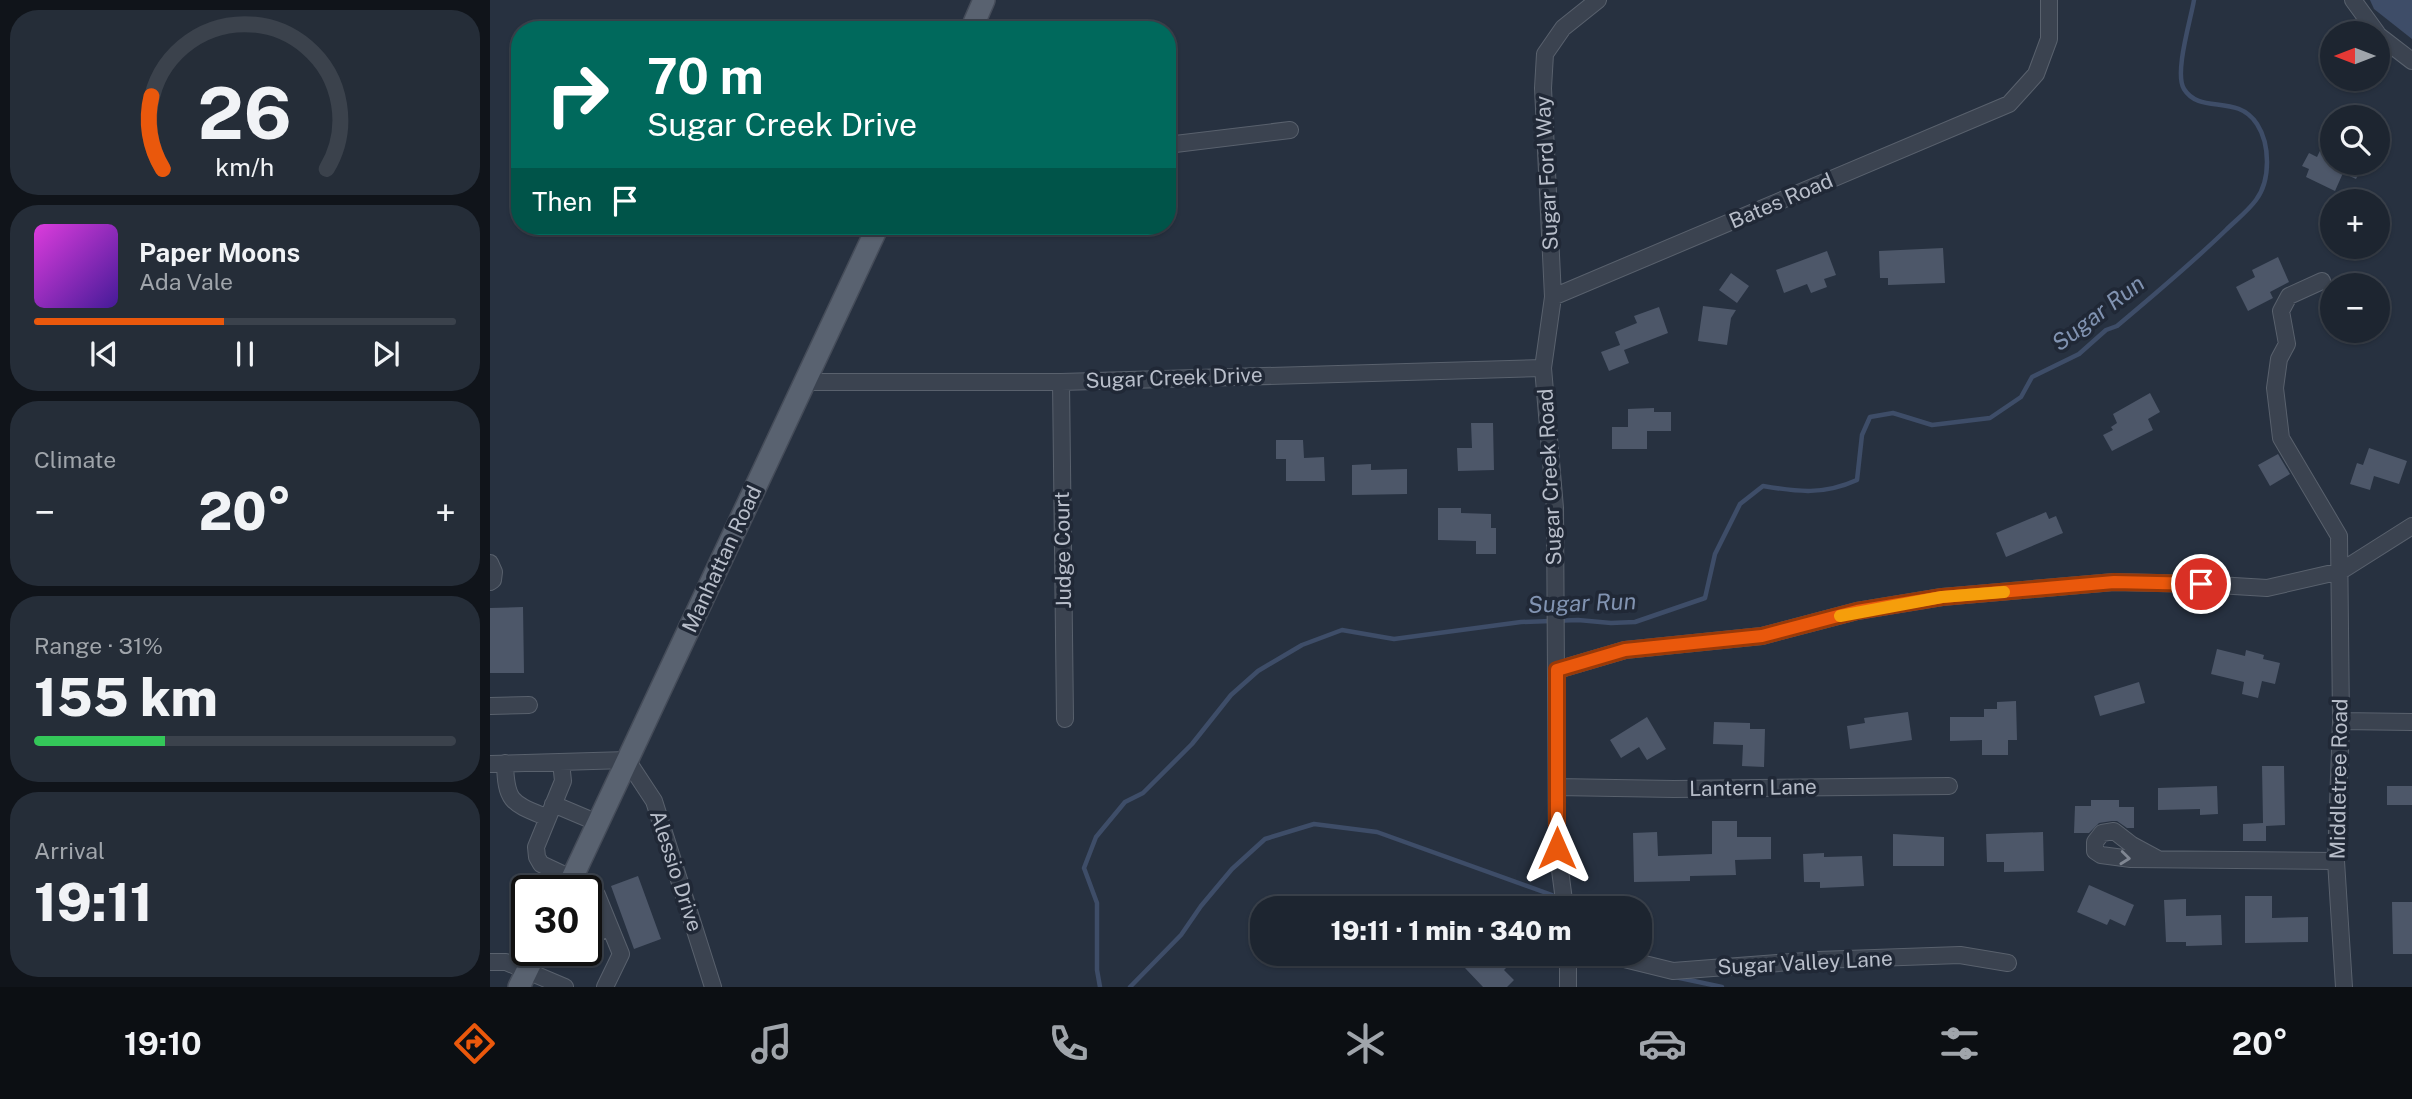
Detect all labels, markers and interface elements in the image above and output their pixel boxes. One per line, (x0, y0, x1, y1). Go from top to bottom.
north arrow (2320, 21, 2390, 91)
map controls (2320, 21, 2390, 343)
text: 70 m (647, 47, 764, 105)
icon: right (532, 49, 623, 140)
text: 26 (198, 70, 292, 155)
street label: Sugar Ford Way (1530, 95, 1563, 251)
button: search (2320, 105, 2390, 175)
text: Sugar Creek Drive (647, 106, 917, 143)
text: km/h (216, 152, 274, 182)
street label: Bates Road (1725, 167, 1836, 234)
icon: arrive (606, 182, 644, 220)
text: Then (532, 186, 592, 217)
button: + (2320, 189, 2390, 259)
text: Paper Moons (139, 237, 300, 268)
text: Ada Vale (139, 268, 233, 295)
water label: Sugar Run (2046, 269, 2149, 356)
button: − (2320, 273, 2390, 343)
icon: previous (85, 335, 123, 373)
icon: pause (226, 335, 264, 373)
icon: next (367, 335, 405, 373)
street label: Sugar Creek Drive (1085, 362, 1263, 393)
street label: Sugar Creek Road (1532, 388, 1567, 566)
text: Climate (34, 446, 116, 473)
text: 20° (198, 481, 292, 542)
street label: Manhattan Road (677, 481, 767, 636)
text: − (34, 490, 55, 535)
text: + (435, 490, 456, 535)
street label: Judge Court (1049, 491, 1076, 609)
pin (2171, 554, 2231, 614)
icon: arrive (2182, 565, 2220, 603)
water label: Sugar Run (1527, 587, 1637, 618)
text: Range · 31% (34, 632, 163, 659)
text: 155 km (34, 667, 218, 728)
street label: Middletree Road (2325, 698, 2352, 860)
street label: Lantern Lane (1689, 774, 1817, 801)
street label: Alessio Drive (645, 807, 708, 935)
position arrow (1520, 811, 1594, 885)
text: Arrival (34, 837, 105, 864)
one-way arrow (2120, 850, 2131, 865)
text: 19:11 (34, 872, 152, 933)
speed limit sign: 30 (511, 875, 602, 966)
text: 19:11 · 1 min · 340 m (1331, 915, 1571, 946)
street label: Sugar Valley Lane (1717, 945, 1893, 980)
icon: directions (450, 1019, 499, 1068)
icon: music (747, 1019, 796, 1068)
icon: phone (1044, 1019, 1093, 1068)
icon: climate (1341, 1019, 1390, 1068)
icon: car (1638, 1019, 1687, 1068)
icon: filters (1935, 1019, 1984, 1068)
text: 19:10 (124, 1025, 202, 1062)
text: 20° (2232, 1025, 2288, 1062)

